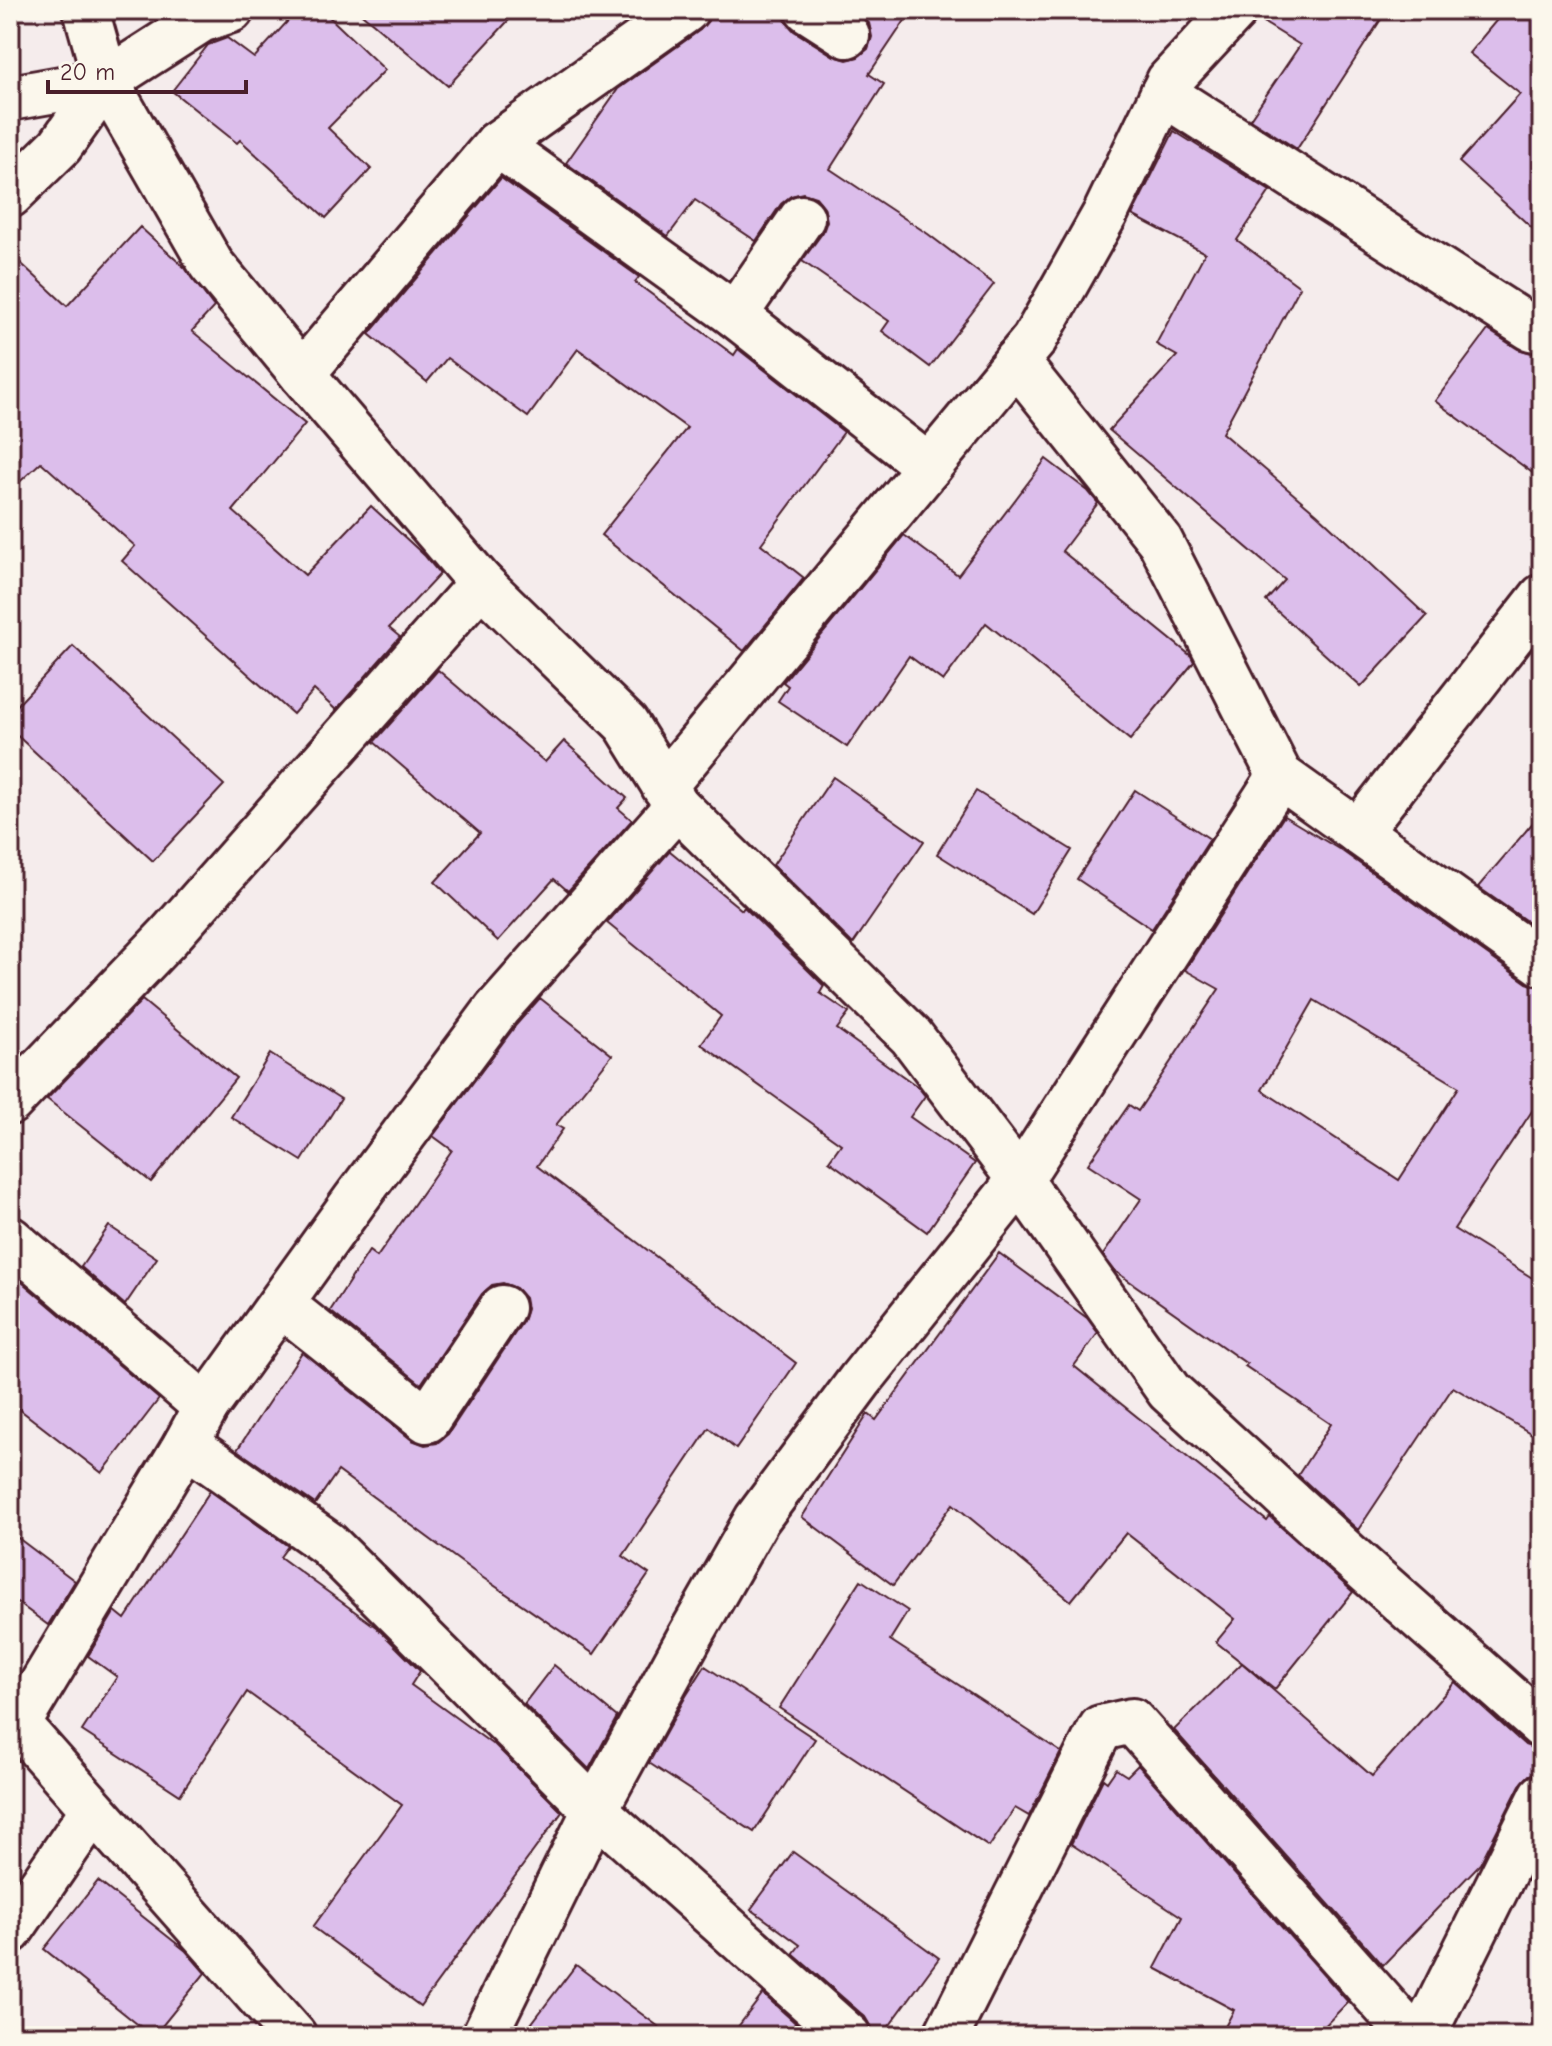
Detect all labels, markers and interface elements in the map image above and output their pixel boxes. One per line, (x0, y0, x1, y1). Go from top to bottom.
scale bar (48, 44, 246, 94)
text: 20 m (60, 58, 115, 86)

